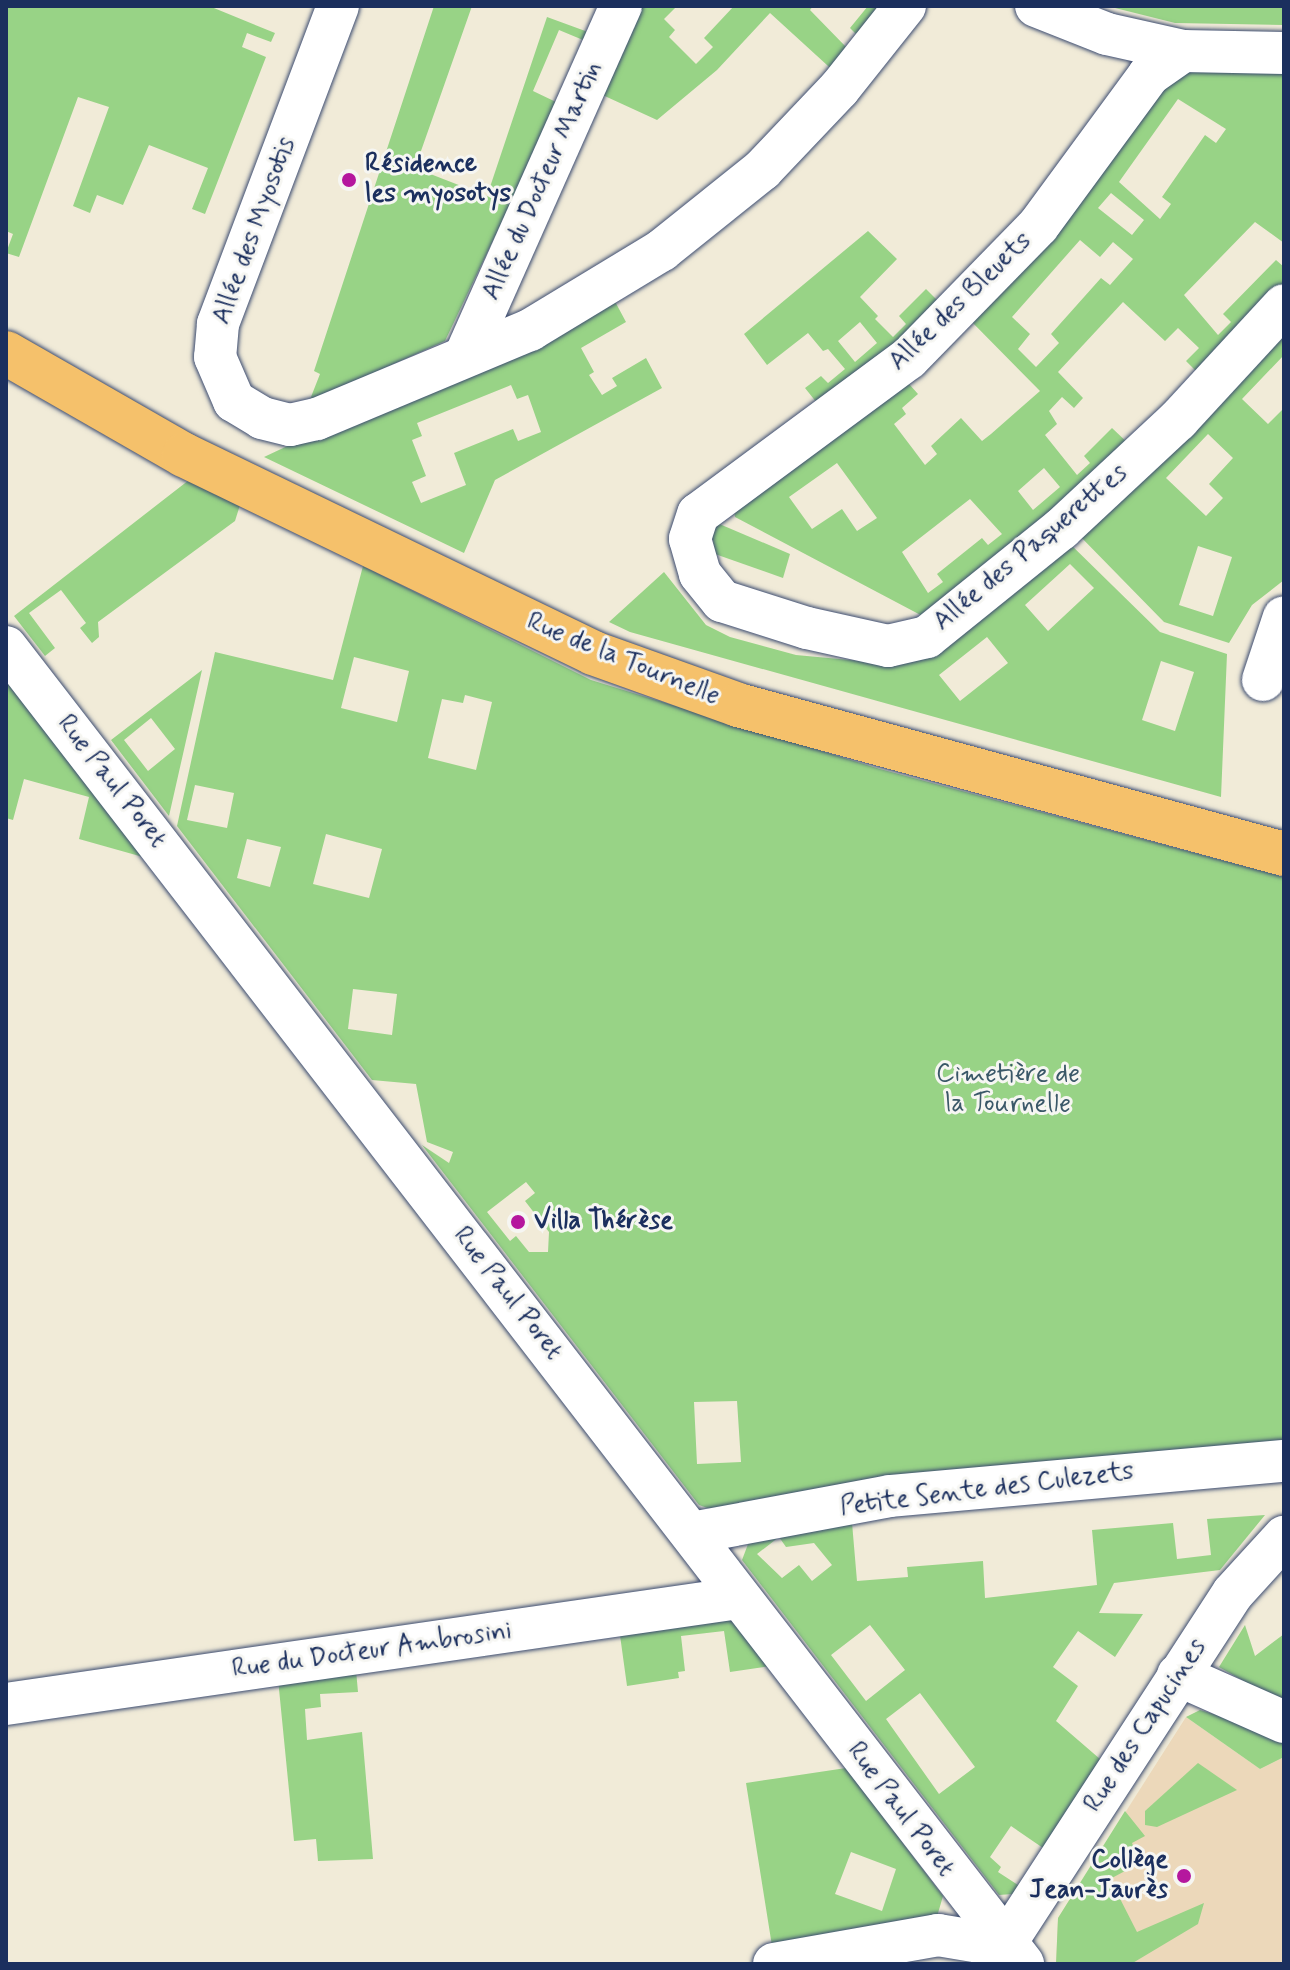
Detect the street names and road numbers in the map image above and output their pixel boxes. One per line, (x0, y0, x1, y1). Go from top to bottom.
street label: Allée du Docteur Martin (476, 57, 610, 305)
street label: Allée des Myosotis (207, 133, 303, 329)
street label: Allée des Bleuets (883, 226, 1039, 378)
street label: Allée des Paquerettes (929, 459, 1133, 637)
street label: Rue de la Tournelle (522, 607, 724, 713)
street label: Rue Paul Poret (51, 712, 171, 852)
street label: Rue Paul Poret (447, 1224, 567, 1364)
street label: Petite Sente des Culezets (840, 1457, 1134, 1523)
street label: Rue du Docteur Ambrosini (232, 1616, 512, 1686)
street label: Rue des Capucines (1080, 1636, 1212, 1816)
street label: Rue Paul Poret (841, 1739, 959, 1881)

